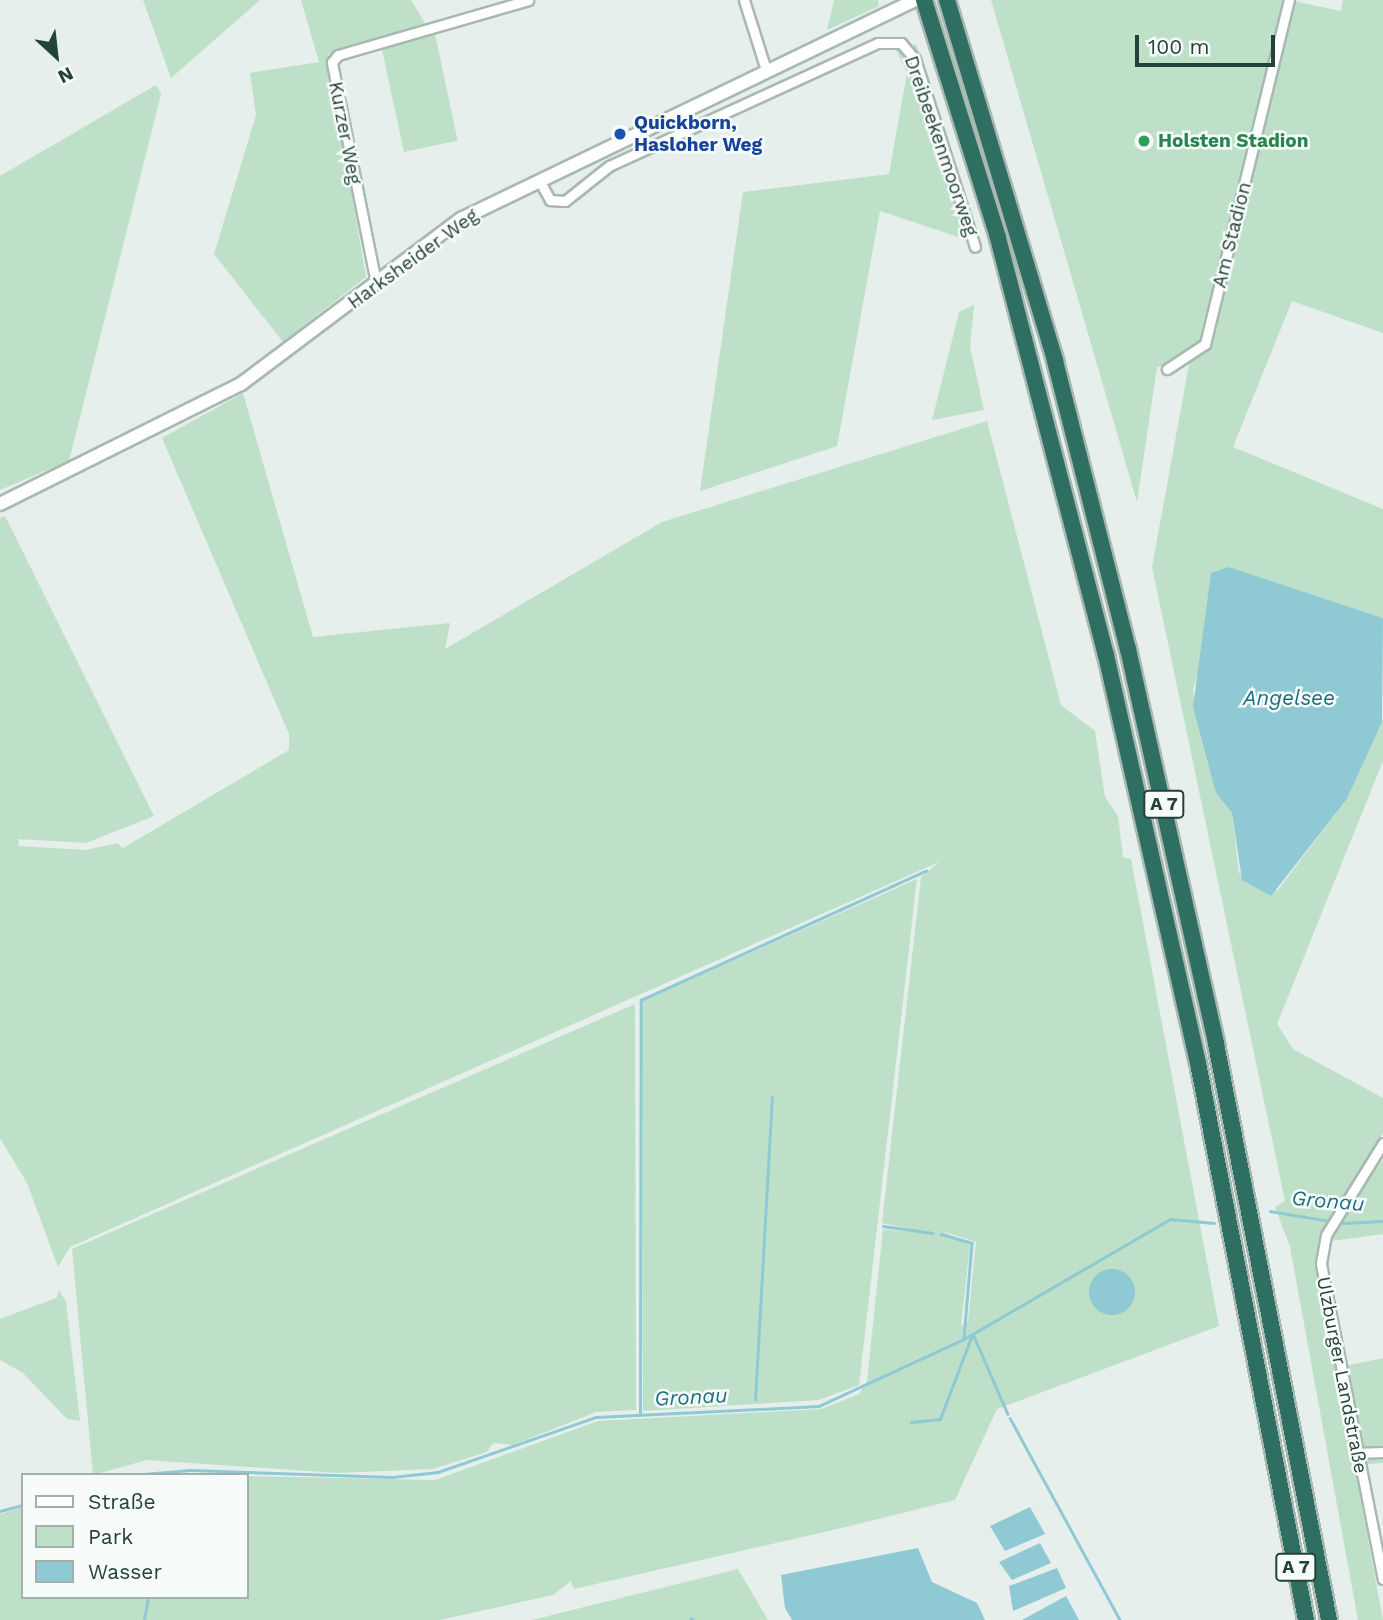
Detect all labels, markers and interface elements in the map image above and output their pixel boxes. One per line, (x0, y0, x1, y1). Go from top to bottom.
north arrow (21, 21, 91, 91)
scale bar (1138, 21, 1278, 65)
text: 100 m (1148, 34, 1210, 59)
street label: Dreibeekenmoorweg (899, 53, 983, 239)
text: N (54, 62, 77, 89)
street label: Kurzer Weg (324, 79, 366, 187)
place label: Quickborn, Hasloher Weg (634, 112, 763, 156)
marker: Quickborn, Hasloher Weg (612, 126, 628, 142)
place label: Holsten Stadion (1158, 130, 1309, 152)
marker: Holsten Stadion (1136, 133, 1152, 149)
street label: Am Stadion (1208, 180, 1256, 290)
street label: Harksheider Weg (343, 204, 483, 314)
water label: Angelsee (1243, 685, 1335, 711)
road number: A 7 (1141, 790, 1187, 818)
water label: Gronau (1290, 1185, 1366, 1217)
street label: Ulzburger Landstraße (1312, 1275, 1372, 1475)
water label: Gronau (654, 1383, 728, 1411)
legend (21, 1473, 248, 1599)
text: Straße (88, 1489, 156, 1514)
text: Park (88, 1524, 133, 1549)
road number: A 7 (1273, 1552, 1319, 1582)
text: Wasser (88, 1559, 162, 1584)

